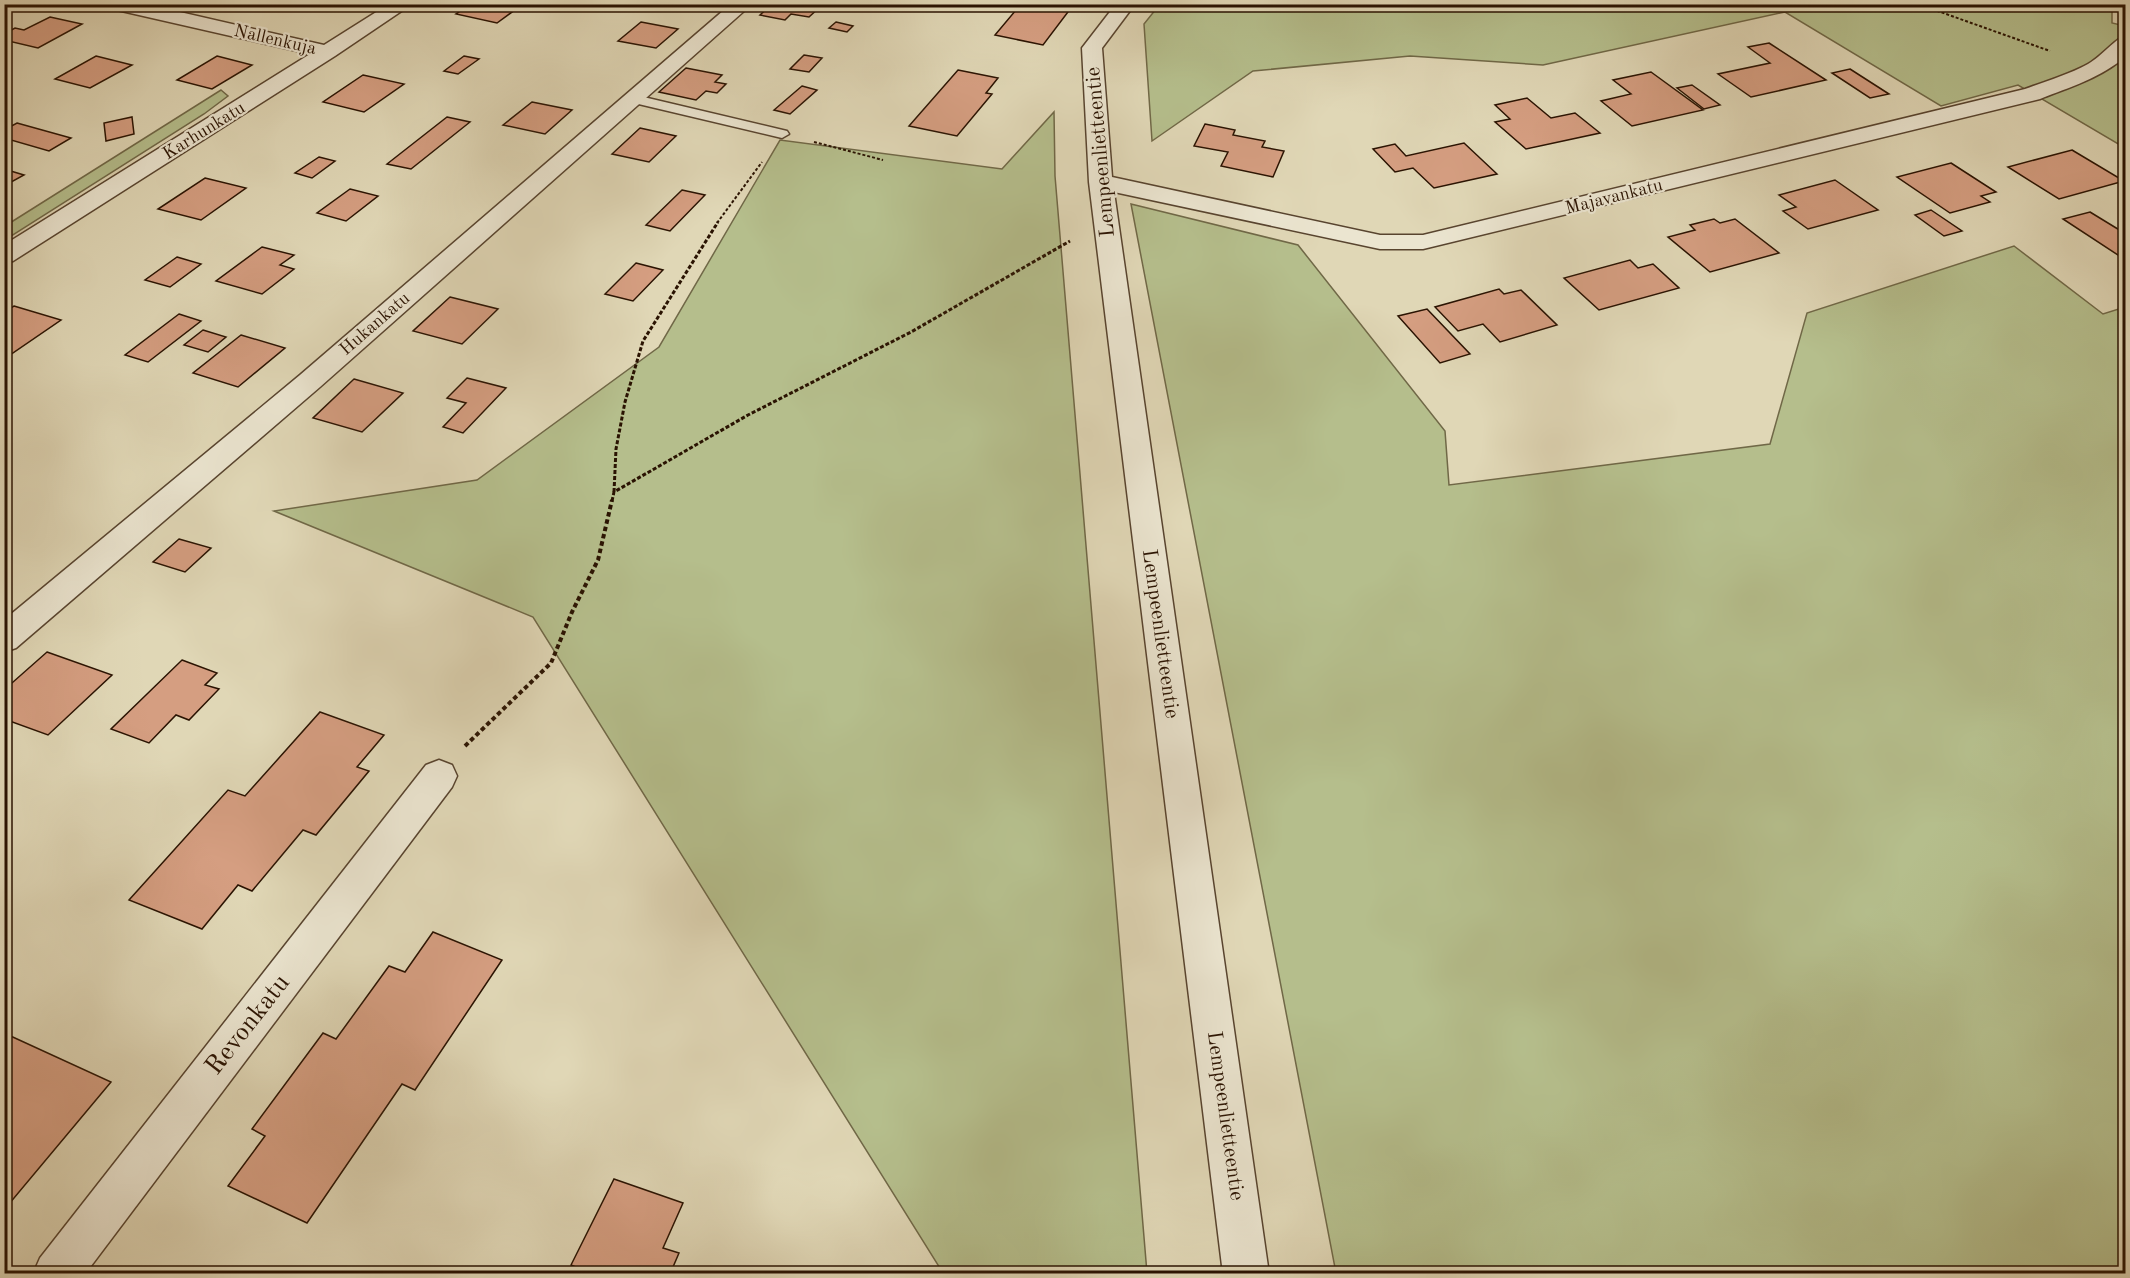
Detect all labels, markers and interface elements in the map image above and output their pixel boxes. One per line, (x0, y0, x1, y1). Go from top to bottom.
street label: Nallenkuja (232, 22, 318, 58)
street label: Lempeenlietteentie (1083, 66, 1119, 238)
street label: Karhunkatu (160, 98, 249, 163)
street label: Majavankatu (1563, 176, 1665, 218)
street label: Hukankatu (337, 289, 414, 359)
street label: Lempeenlietteentie (1138, 548, 1182, 720)
street label: Revonkatu (201, 970, 295, 1080)
street label: Lempeenlietteentie (1203, 1030, 1247, 1202)

